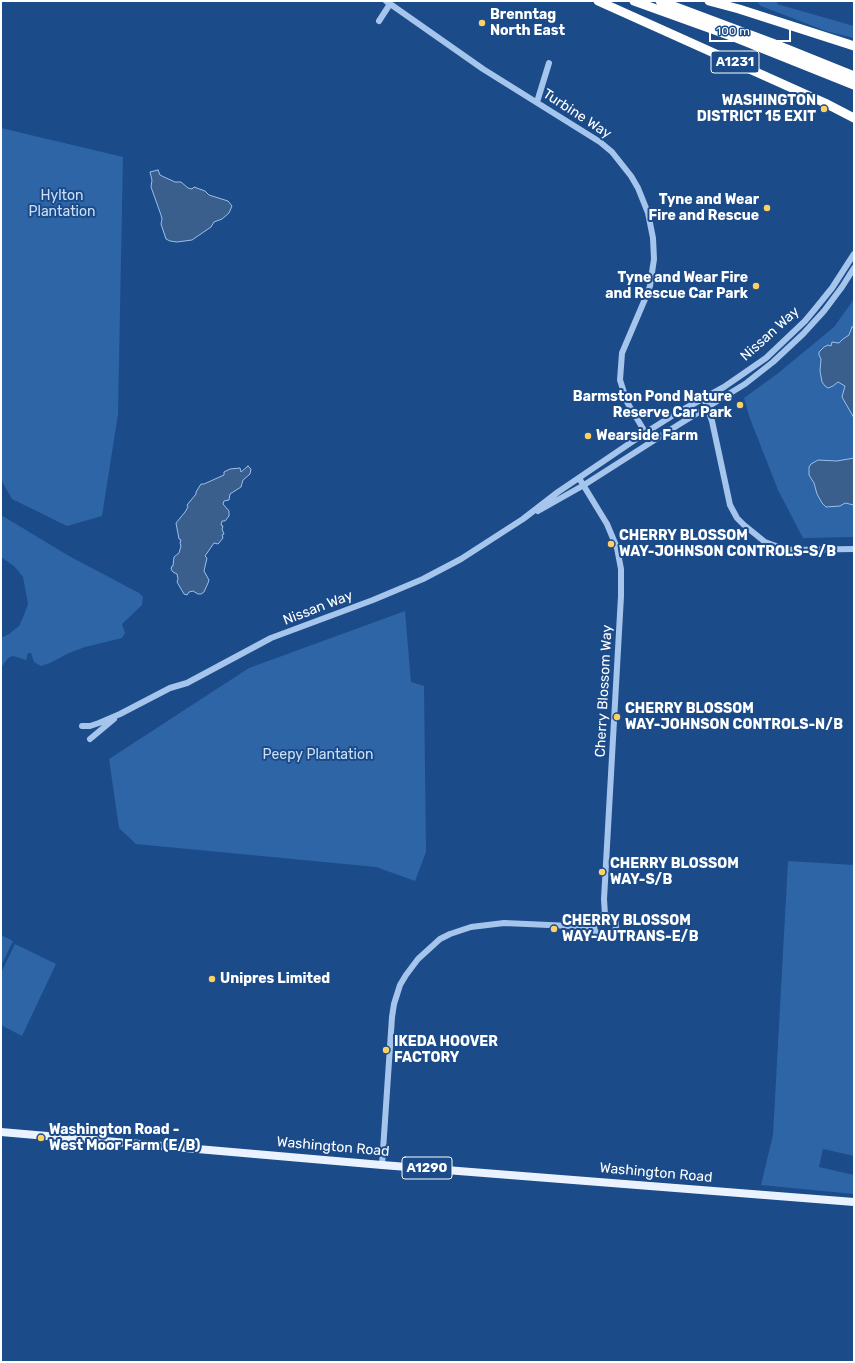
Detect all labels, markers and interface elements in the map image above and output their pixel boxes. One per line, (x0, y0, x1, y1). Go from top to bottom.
place label: Brenntag North East (490, 7, 565, 40)
scale bar (711, 16, 793, 42)
marker: Brenntag North East (477, 18, 487, 28)
text: 100 m (716, 24, 750, 38)
road number: A1231 (711, 51, 759, 73)
street label: Turbine Way (540, 86, 614, 142)
place label: WASHINGTON DISTRICT 15 EXIT (697, 93, 816, 126)
marker: WASHINGTON DISTRICT 15 EXIT (819, 104, 829, 114)
park label: Hylton Plantation (28, 188, 96, 220)
place label: Tyne and Wear Fire and Rescue (648, 192, 759, 224)
marker: Tyne and Wear Fire and Rescue (762, 203, 772, 213)
place label: Tyne and Wear Fire and Rescue Car Park (605, 270, 748, 302)
marker: Tyne and Wear Fire and Rescue Car Park (751, 281, 761, 291)
street label: Nissan Way (737, 303, 803, 365)
place label: Barmston Pond Nature Reserve Car Park (573, 389, 732, 422)
marker: Barmston Pond Nature Reserve Car Park (735, 400, 745, 410)
place label: Wearside Farm (596, 428, 698, 444)
marker: Wearside Farm (583, 431, 593, 441)
place label: CHERRY BLOSSOM WAY-JOHNSON CONTROLS-S/B (619, 528, 836, 560)
marker: CHERRY BLOSSOM WAY-JOHNSON CONTROLS-S/B (606, 539, 616, 549)
street label: Nissan Way (281, 587, 355, 629)
street label: Cherry Blossom Way (592, 624, 616, 758)
place label: CHERRY BLOSSOM WAY-JOHNSON CONTROLS-N/B (625, 701, 843, 734)
marker: CHERRY BLOSSOM WAY-JOHNSON CONTROLS-N/B (612, 712, 622, 722)
park label: Peepy Plantation (263, 747, 373, 763)
place label: CHERRY BLOSSOM WAY-S/B (610, 856, 739, 888)
marker: CHERRY BLOSSOM WAY-S/B (597, 867, 607, 877)
place label: CHERRY BLOSSOM WAY-AUTRANS-E/B (562, 913, 699, 946)
marker: CHERRY BLOSSOM WAY-AUTRANS-E/B (549, 924, 559, 934)
place label: Unipres Limited (220, 971, 330, 987)
marker: Unipres Limited (207, 974, 217, 984)
place label: IKEDA HOOVER FACTORY (394, 1034, 498, 1066)
marker: IKEDA HOOVER FACTORY (381, 1045, 391, 1055)
place label: Washington Road - West Moor Farm (E/B) (49, 1122, 200, 1154)
marker: Washington Road - West Moor Farm (E/B) (36, 1133, 46, 1143)
street label: Washington Road (276, 1134, 390, 1160)
road number: A1290 (402, 1157, 452, 1179)
street label: Washington Road (599, 1160, 713, 1186)

